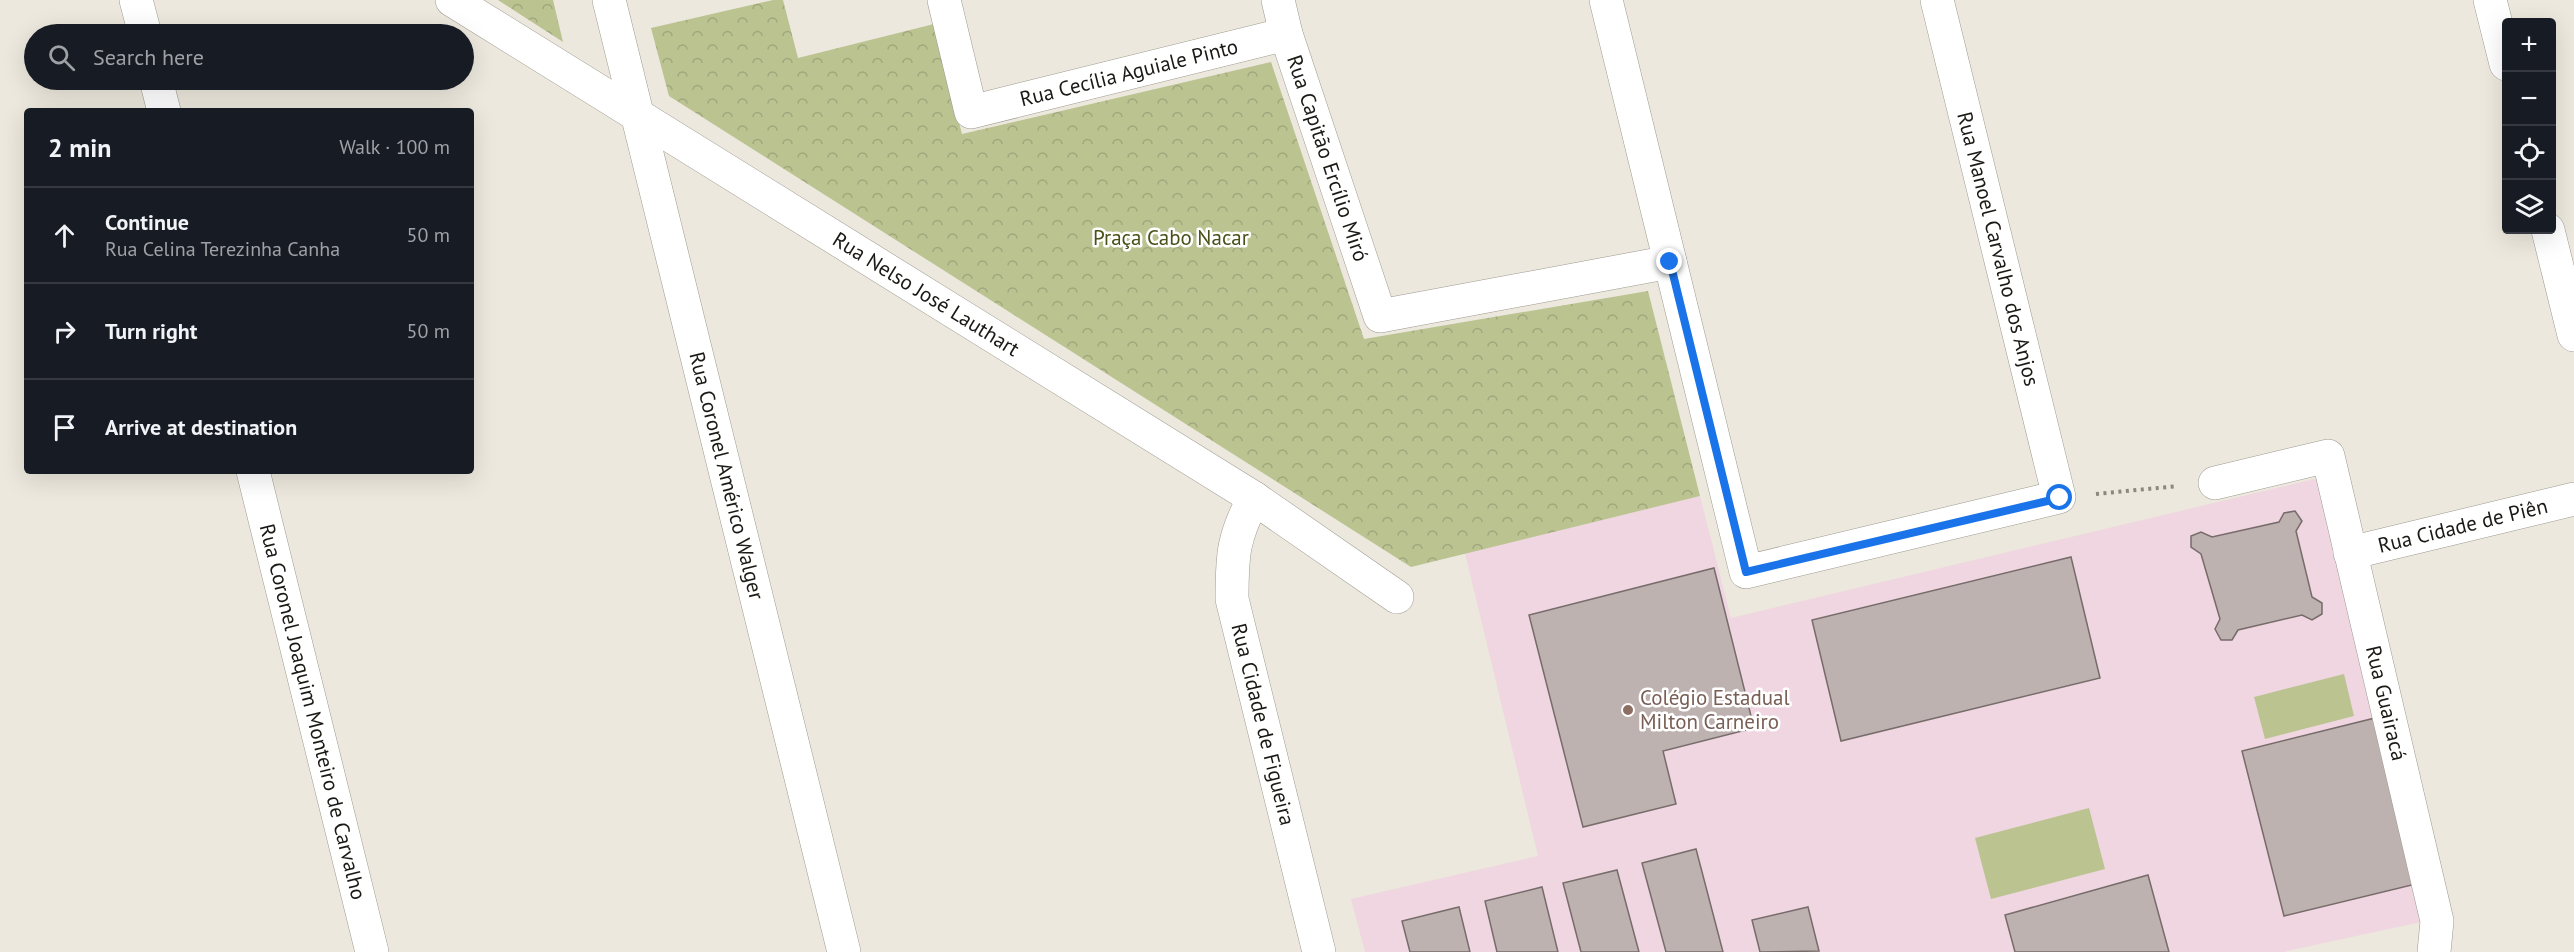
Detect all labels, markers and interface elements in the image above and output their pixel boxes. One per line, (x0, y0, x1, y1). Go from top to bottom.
map controls (2502, 18, 2556, 234)
button: + (2502, 18, 2556, 72)
search box (24, 24, 474, 90)
street label: Rua Cecília Aguiale Pinto (1017, 32, 1241, 112)
icon: search (45, 41, 78, 74)
text: Search here (93, 43, 204, 71)
street label: Rua Capitão Ercílio Miró (1281, 51, 1375, 265)
button: − (2502, 72, 2556, 126)
street label: Rua Manoel Carvalho dos Anjos (1951, 109, 2046, 389)
button: locate (2502, 126, 2556, 180)
text: 2 min (48, 131, 111, 164)
text: Walk · 100 m (339, 134, 450, 160)
button: layers (2502, 180, 2556, 234)
text: Continue (105, 208, 189, 236)
icon: ahead (48, 219, 81, 252)
text: 50 m (407, 222, 450, 248)
park label: Praça Cabo Nacar (1093, 224, 1249, 251)
street label: Rua Nelso José Lauthart (828, 226, 1025, 362)
text: Rua Celina Terezinha Canha (105, 236, 340, 262)
route end (1656, 248, 1682, 274)
icon: right (48, 315, 81, 348)
text: Turn right (105, 317, 197, 345)
text: 50 m (407, 318, 450, 344)
street label: Rua Coronel Américo Walger (683, 349, 770, 602)
icon: arrive (48, 411, 81, 444)
text: Arrive at destination (105, 413, 297, 441)
route start (2046, 484, 2072, 510)
street label: Rua Cidade de Piên (2375, 492, 2550, 559)
street label: Rua Coronel Joaquim Monteiro de Carvalho (254, 521, 373, 902)
street label: Rua Cidade de Figueira (1225, 620, 1301, 828)
street label: Rua Guairacá (2360, 643, 2413, 763)
place label: Colégio Estadual Milton Carneiro (1640, 684, 1790, 735)
marker: Colégio Estadual Milton Carneiro (1621, 703, 1635, 717)

